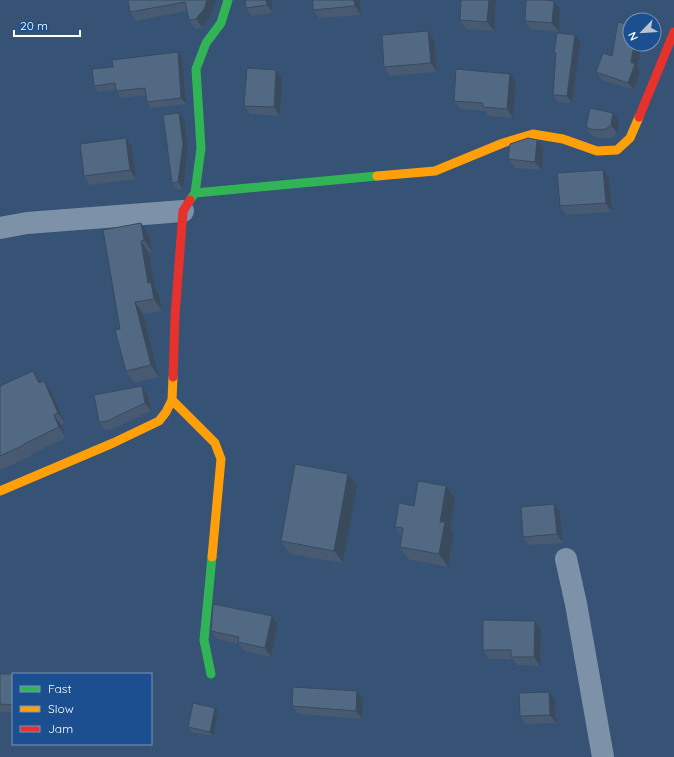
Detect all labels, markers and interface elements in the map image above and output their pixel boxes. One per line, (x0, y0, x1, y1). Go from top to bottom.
scale bar (14, 12, 80, 38)
north arrow (622, 12, 662, 52)
text: 20 m (20, 18, 48, 33)
text: N (625, 30, 641, 43)
legend (12, 673, 152, 745)
text: Fast (48, 681, 72, 696)
text: Slow (48, 701, 74, 716)
text: Jam (48, 721, 73, 736)

